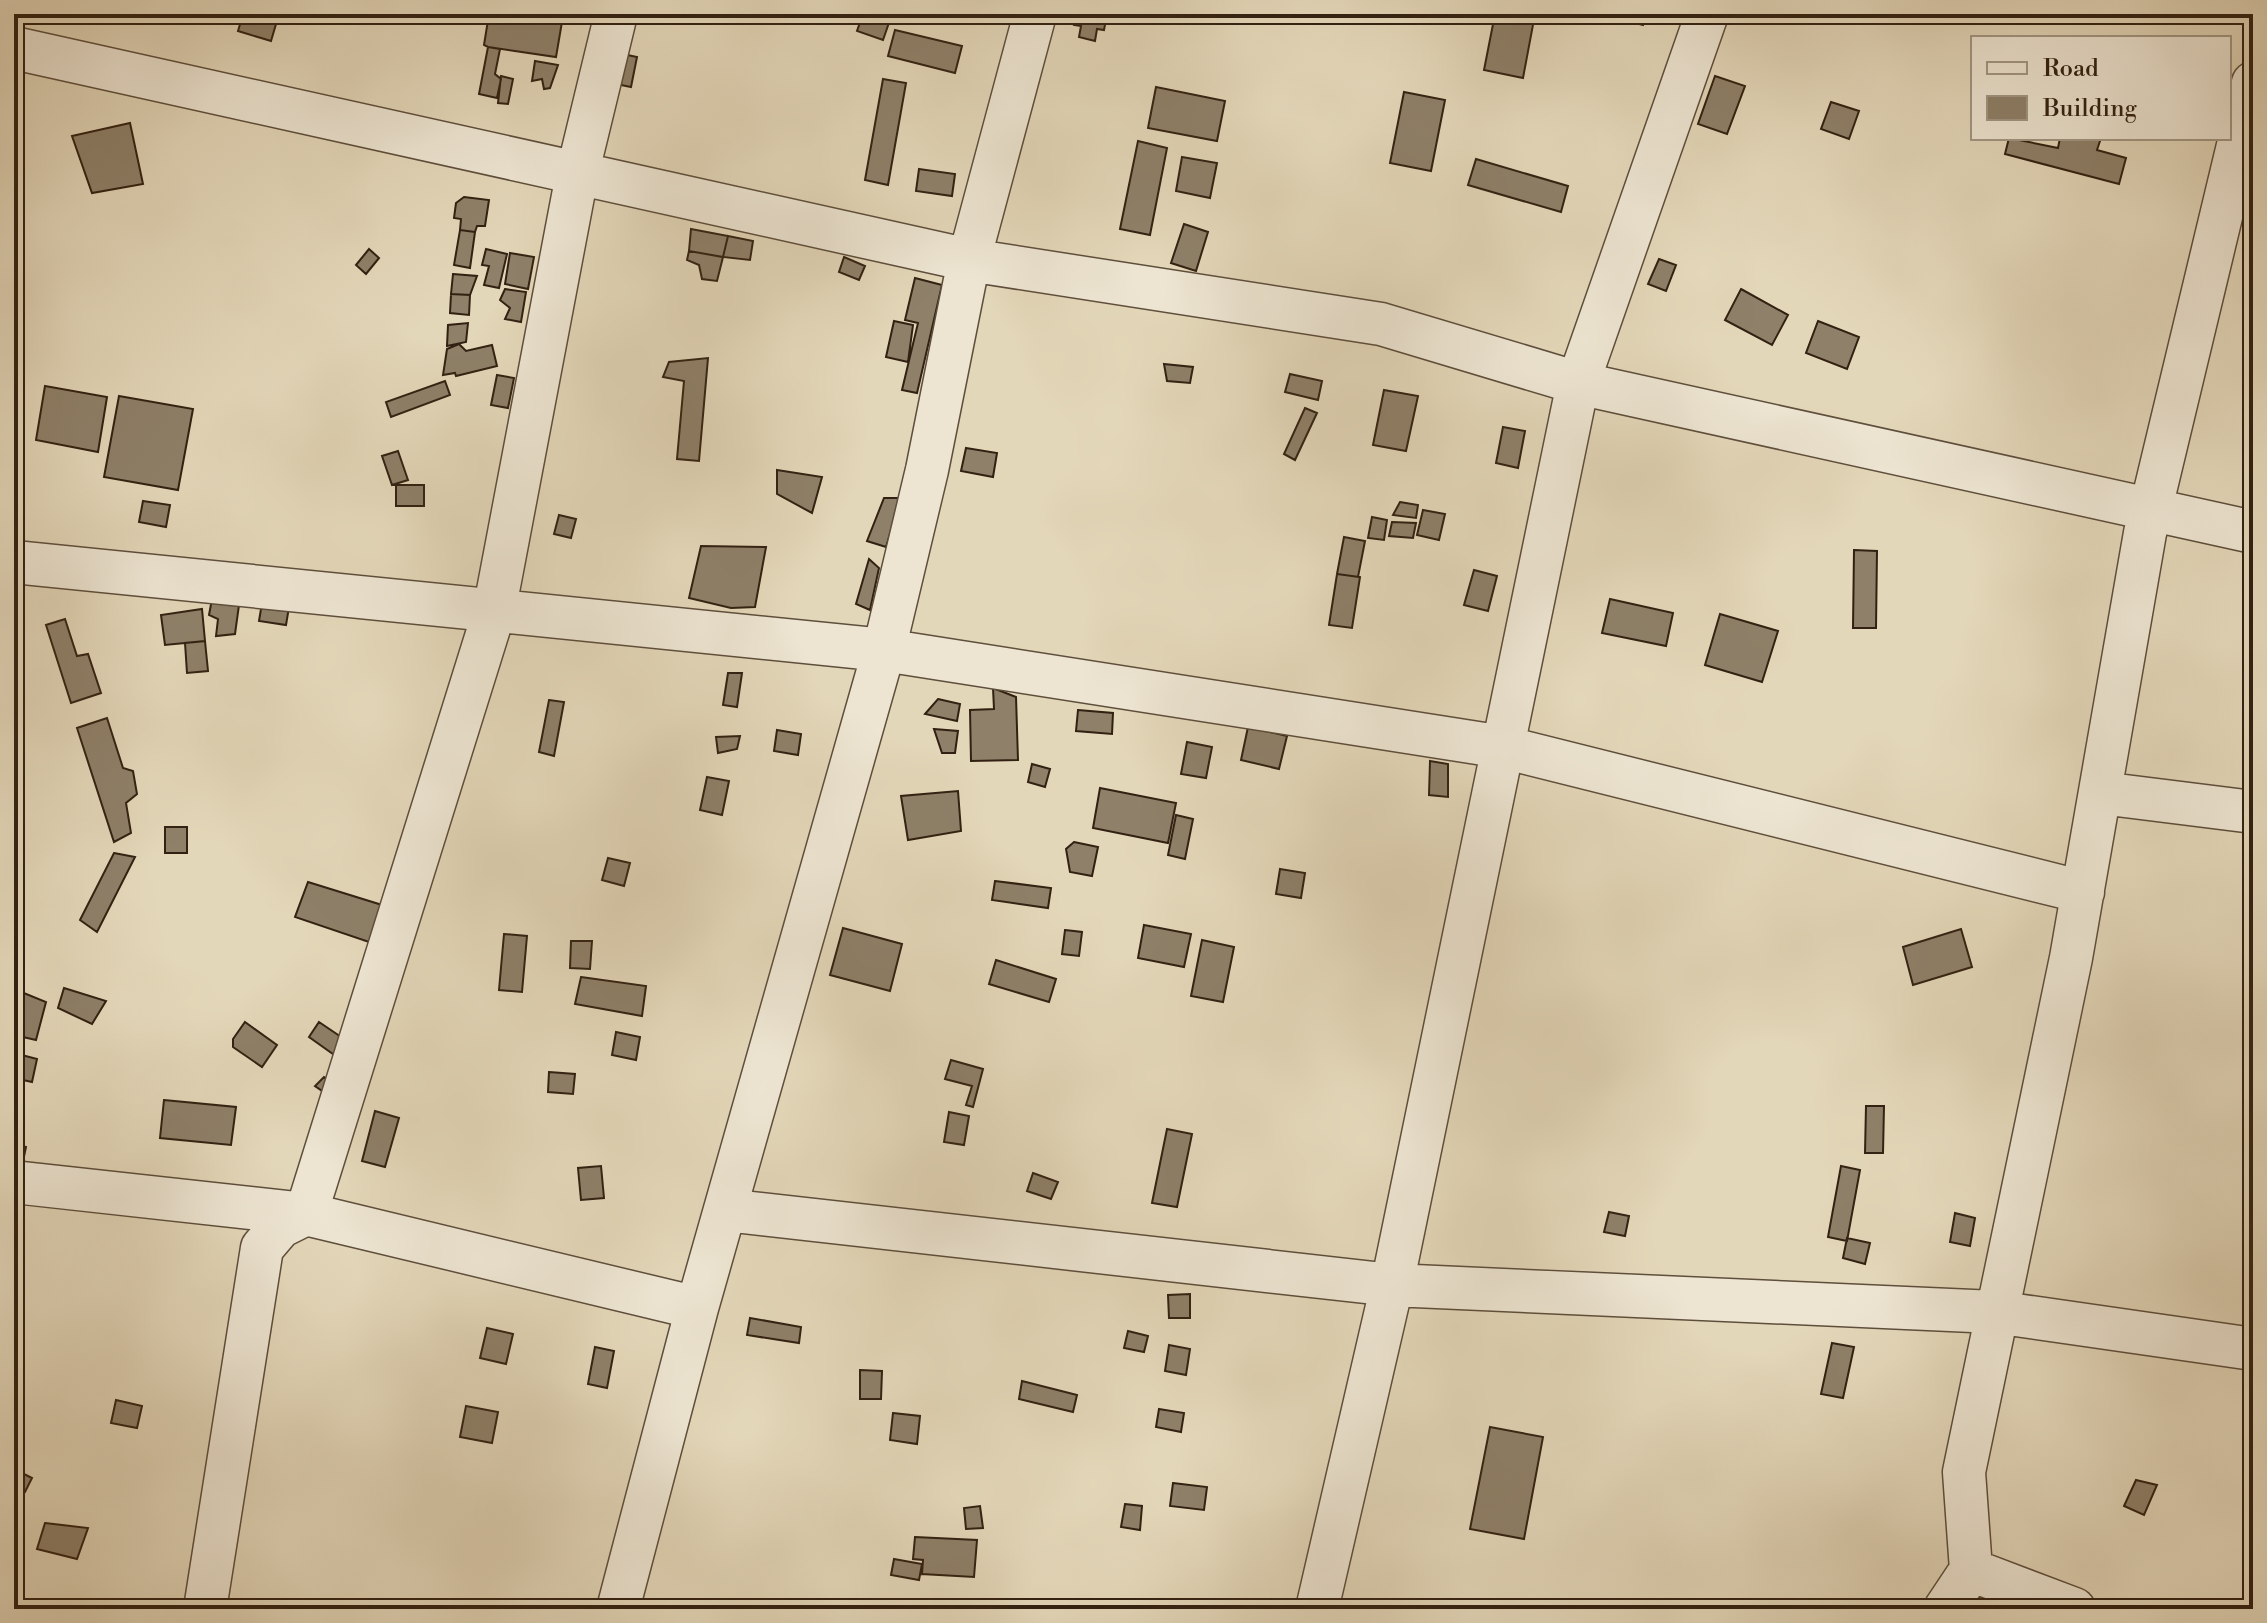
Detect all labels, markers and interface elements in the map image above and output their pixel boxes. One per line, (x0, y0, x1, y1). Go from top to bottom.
legend (1971, 36, 2231, 140)
text: Road (2043, 54, 2099, 84)
text: Building (2042, 94, 2137, 124)

